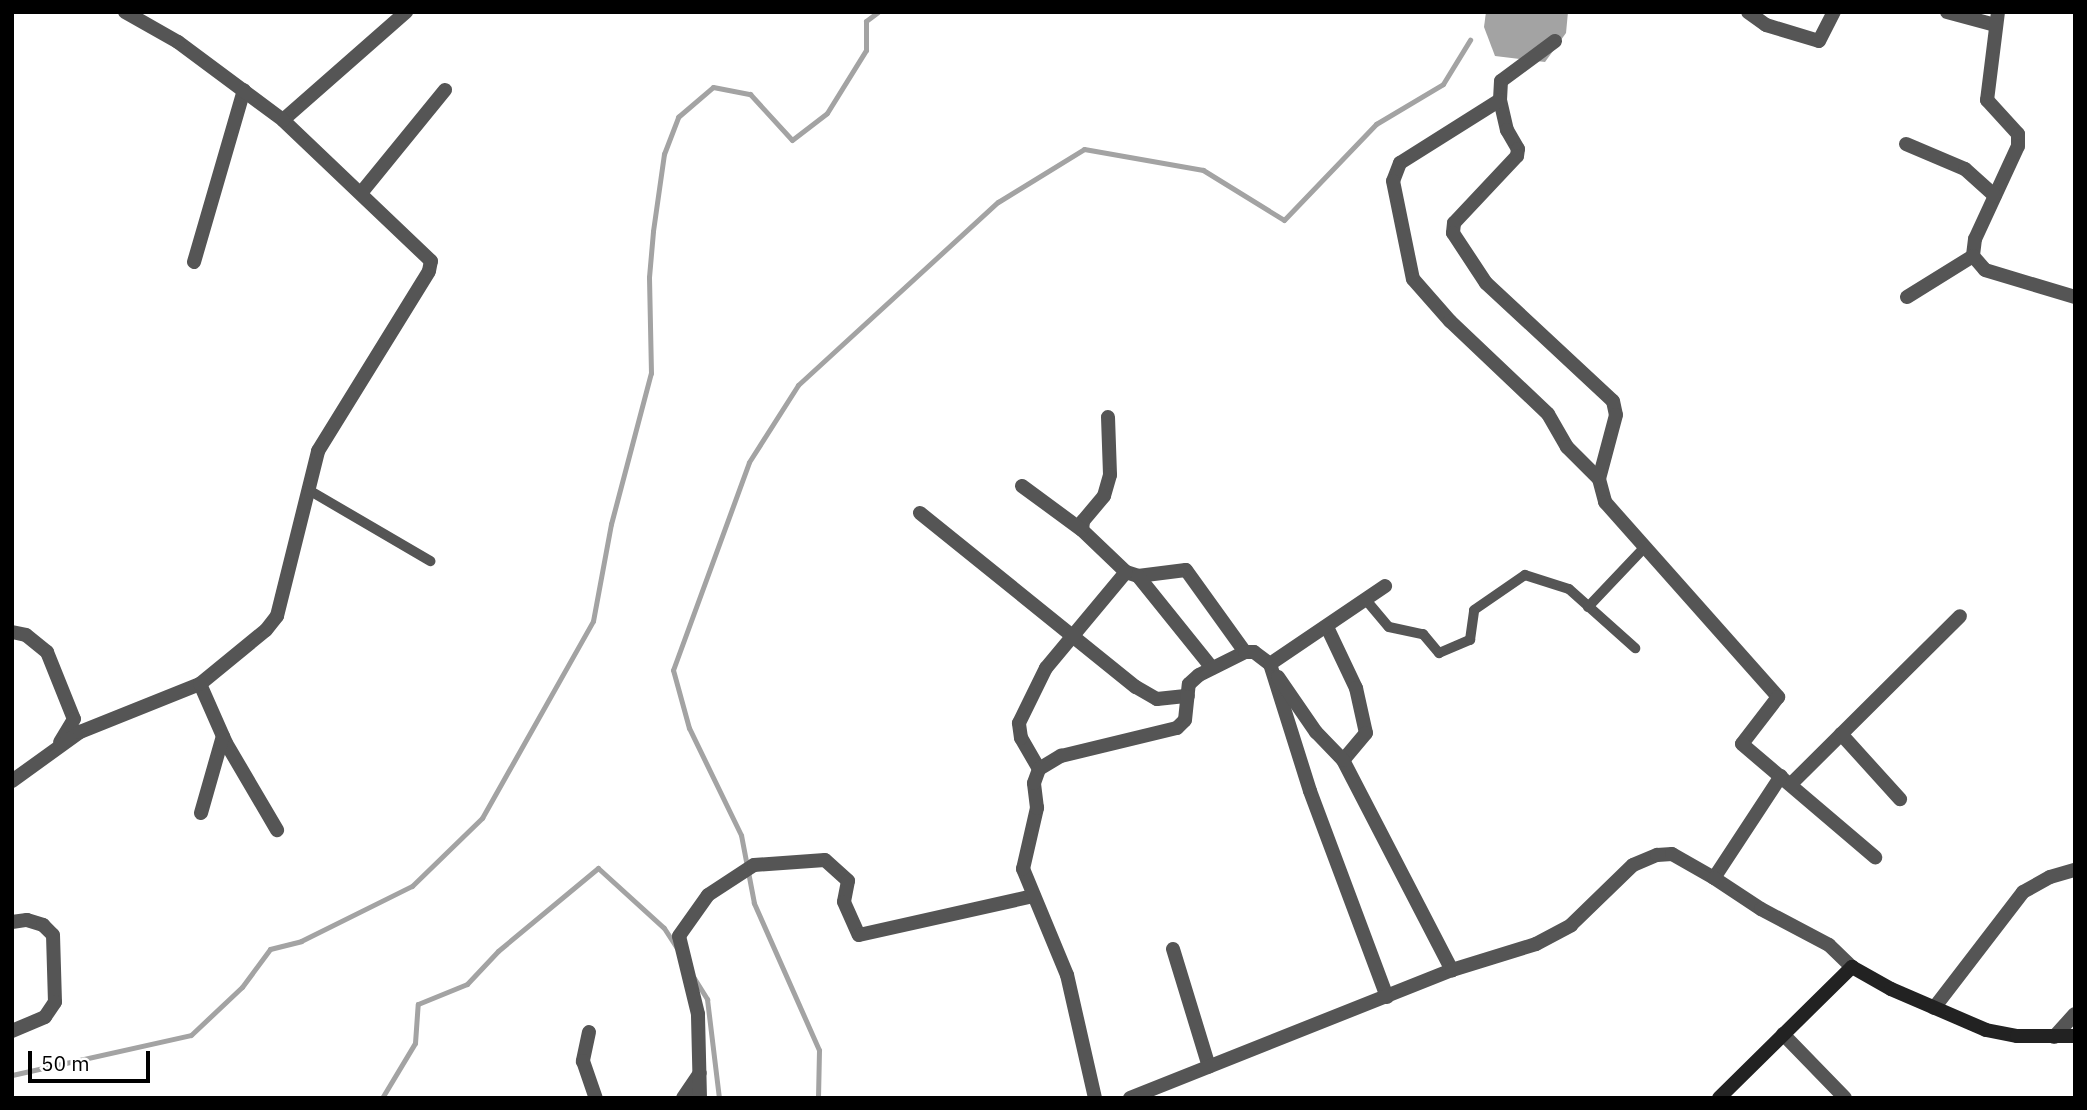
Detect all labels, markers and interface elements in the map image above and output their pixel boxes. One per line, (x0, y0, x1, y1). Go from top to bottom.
scale bar (32, 1036, 154, 1080)
text: 50 m (41, 1049, 90, 1077)

